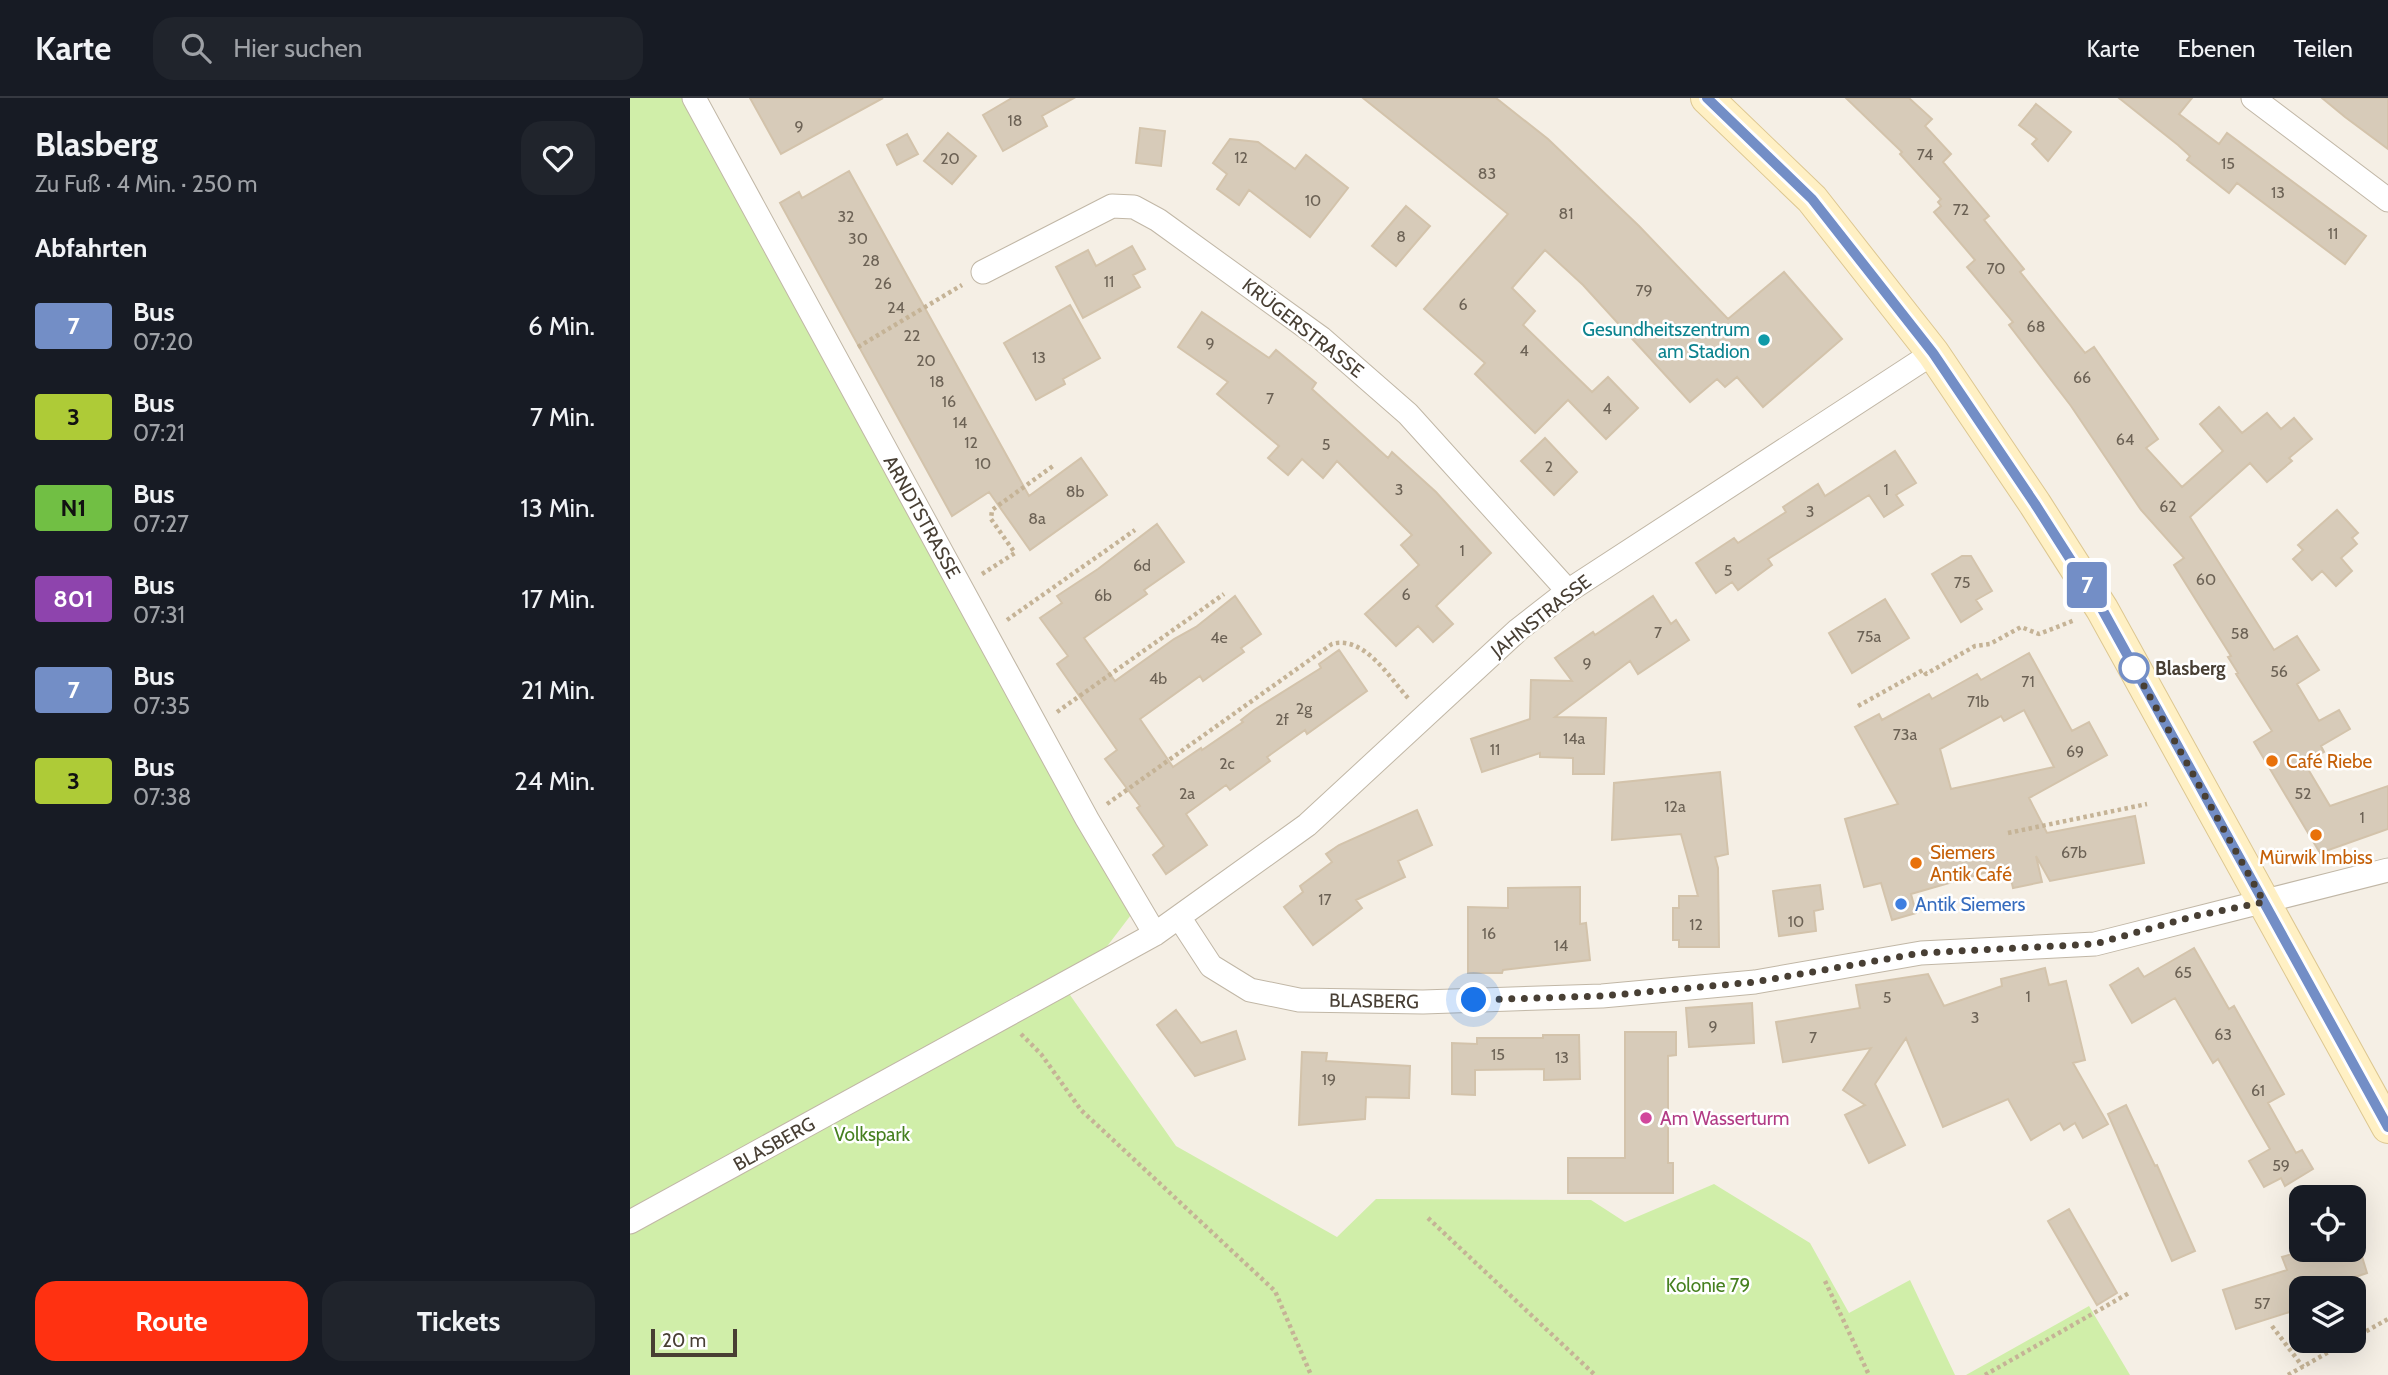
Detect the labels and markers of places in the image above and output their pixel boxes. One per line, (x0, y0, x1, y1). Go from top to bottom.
place label: Gesundheitszentrum am Stadion (1582, 318, 1750, 363)
marker: Gesundheitszentrum am Stadion (1756, 332, 1772, 348)
marker: Blasberg (2119, 653, 2149, 683)
place label: Blasberg (2155, 657, 2226, 680)
place label: Café Riebe (2286, 750, 2372, 773)
marker: Café Riebe (2264, 753, 2280, 769)
marker: Mürwik Imbiss (2308, 827, 2324, 843)
place label: Siemers Antik Café (1930, 841, 2012, 886)
place label: Mürwik Imbiss (2259, 846, 2373, 869)
marker: Siemers Antik Café (1908, 855, 1924, 871)
place label: Antik Siemers (1915, 893, 2026, 916)
marker: Antik Siemers (1893, 896, 1909, 912)
place label: Am Wasserturm (1660, 1107, 1789, 1130)
marker: Am Wasserturm (1638, 1110, 1654, 1126)

